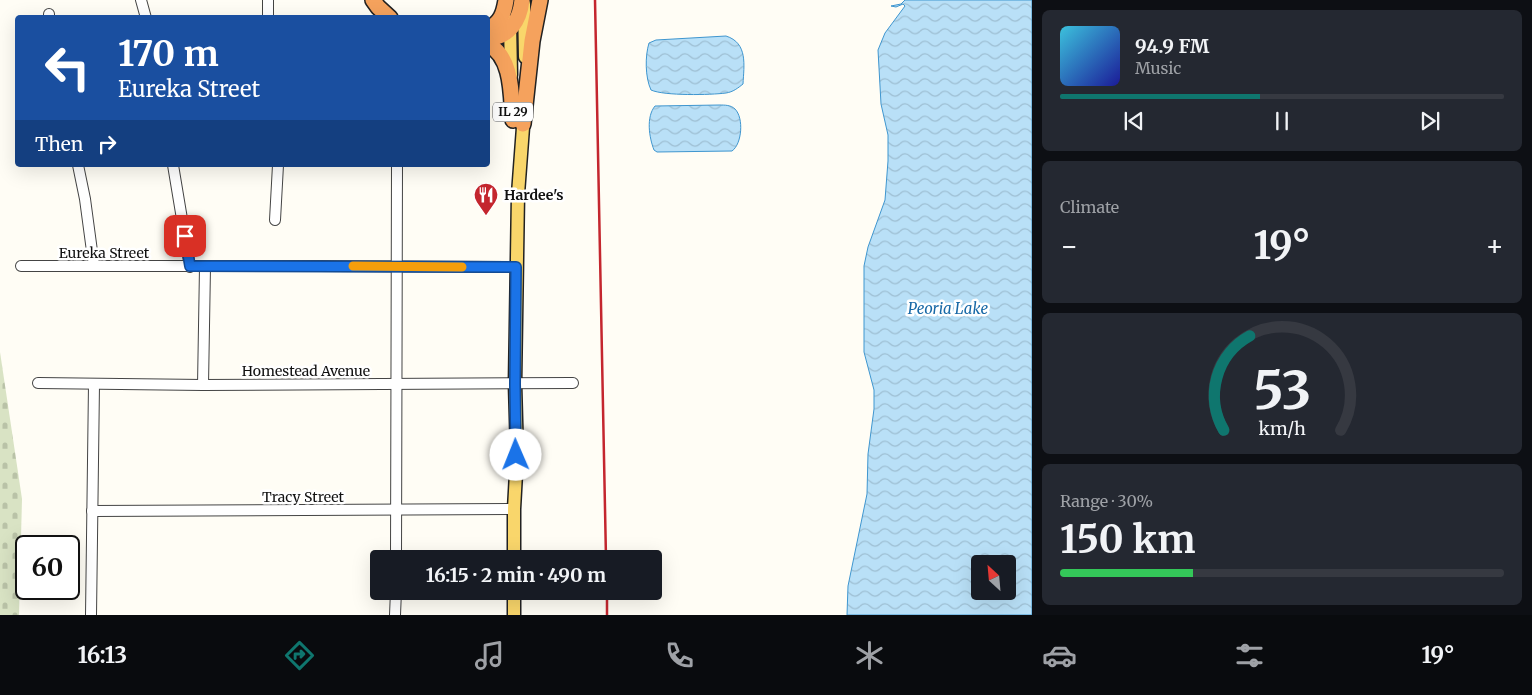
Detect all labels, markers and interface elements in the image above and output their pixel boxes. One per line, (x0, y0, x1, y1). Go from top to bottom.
text: 170 m (118, 32, 219, 76)
text: 94.9 FM (1135, 34, 1209, 58)
icon: left (35, 35, 100, 100)
text: Music (1135, 58, 1181, 78)
text: Eureka Street (118, 75, 260, 103)
road number: IL 29 (493, 102, 533, 121)
icon: previous (1120, 107, 1148, 135)
icon: pause (1268, 107, 1296, 135)
icon: next (1416, 107, 1444, 135)
icon: right (93, 130, 121, 158)
text: Then (35, 132, 83, 156)
restaurant icon: Hardee's (473, 182, 499, 216)
place label: Hardee's (504, 186, 563, 204)
text: Climate (1060, 197, 1119, 217)
pin (164, 215, 206, 257)
icon: arrive (171, 222, 199, 250)
text: 19° (1254, 222, 1311, 269)
text: − (1060, 228, 1079, 264)
text: + (1485, 228, 1504, 264)
street label: Eureka Street (59, 244, 150, 262)
water label: Peoria Lake (908, 299, 988, 318)
text: 53 (1253, 358, 1311, 423)
street label: Homestead Avenue (242, 362, 370, 380)
text: km/h (1258, 417, 1306, 440)
position arrow (489, 428, 541, 480)
street label: Tracy Street (262, 488, 345, 506)
text: Range · 30% (1060, 491, 1153, 511)
text: 150 km (1060, 516, 1195, 563)
speed limit sign: 60 (15, 535, 80, 600)
north arrow (971, 555, 1016, 600)
map controls (971, 555, 1016, 600)
text: 16:15 · 2 min · 490 m (426, 563, 606, 587)
icon: directions (282, 638, 317, 673)
icon: music (472, 638, 507, 673)
icon: phone (662, 638, 697, 673)
icon: climate (852, 638, 887, 673)
icon: car (1042, 638, 1077, 673)
icon: filters (1232, 638, 1267, 673)
text: 16:13 (77, 641, 127, 669)
text: 19° (1421, 641, 1454, 669)

